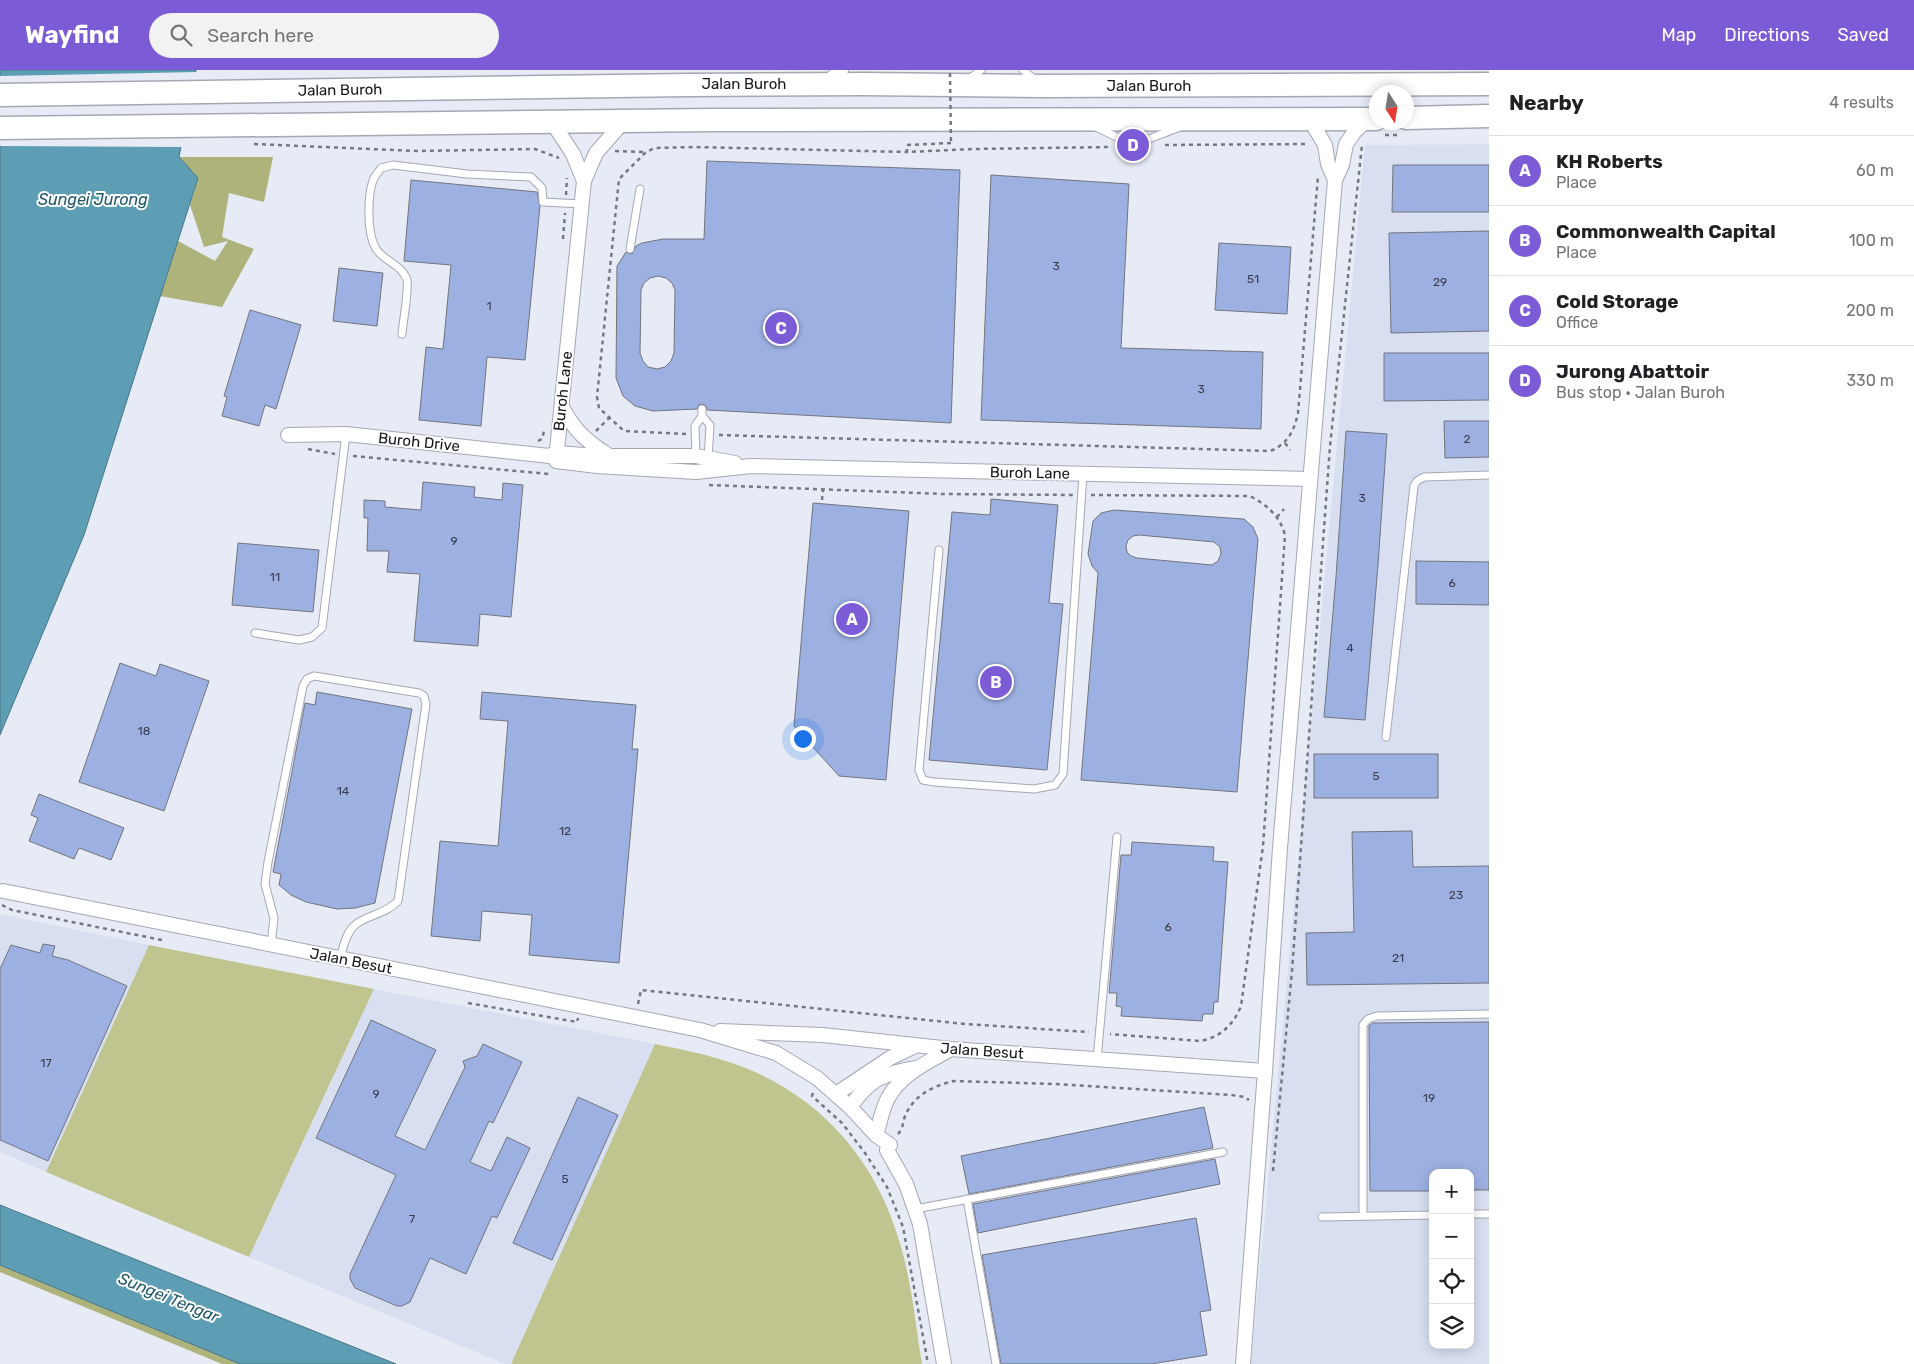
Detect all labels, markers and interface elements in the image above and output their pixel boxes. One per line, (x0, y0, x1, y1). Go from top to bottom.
search box (149, 13, 499, 58)
text: Wayfind (25, 21, 119, 49)
icon: search (167, 21, 195, 49)
text: Search here (207, 24, 314, 47)
text: Map (1661, 24, 1696, 46)
text: Directions (1724, 24, 1810, 46)
text: Saved (1838, 24, 1889, 46)
street label: Jalan Buroh (702, 75, 786, 93)
street label: Jalan Buroh (1107, 77, 1191, 95)
street label: Jalan Buroh (297, 80, 383, 100)
north arrow (1369, 85, 1414, 130)
text: Nearby (1509, 90, 1584, 115)
text: 4 results (1829, 93, 1894, 112)
pin: D (1117, 126, 1149, 164)
text: KH Roberts (1556, 150, 1663, 173)
text: A (1519, 161, 1531, 180)
text: 60 m (1856, 161, 1894, 180)
text: Place (1556, 173, 1597, 192)
water label: Sungei Jurong (38, 190, 148, 209)
text: Commonwealth Capital (1556, 220, 1776, 243)
text: B (1519, 231, 1531, 250)
text: 100 m (1849, 231, 1894, 250)
text: Place (1556, 243, 1597, 262)
house number: 3 (1052, 259, 1060, 273)
house number: 51 (1247, 272, 1259, 286)
house number: 29 (1433, 275, 1447, 289)
text: Cold Storage (1556, 290, 1679, 313)
house number: 1 (486, 299, 492, 313)
text: C (1519, 301, 1531, 320)
text: 200 m (1846, 301, 1894, 320)
pin: C (765, 309, 797, 347)
text: Office (1556, 313, 1598, 332)
street label: Buroh Lane (550, 350, 576, 432)
text: Jurong Abattoir (1556, 360, 1709, 383)
text: D (1519, 371, 1531, 390)
text: 330 m (1846, 371, 1894, 390)
house number: 3 (1197, 382, 1205, 396)
text: Bus stop · Jalan Buroh (1556, 383, 1725, 402)
street label: Buroh Drive (377, 429, 461, 455)
house number: 2 (1463, 432, 1471, 446)
street label: Buroh Lane (990, 463, 1070, 483)
house number: 3 (1358, 491, 1366, 505)
house number: 9 (450, 534, 458, 548)
house number: 11 (270, 570, 280, 584)
house number: 6 (1448, 576, 1456, 590)
pin: A (836, 600, 868, 638)
house number: 4 (1346, 641, 1354, 655)
pin: B (980, 663, 1012, 701)
house number: 18 (138, 724, 150, 738)
your location (790, 726, 816, 752)
house number: 5 (1372, 769, 1380, 783)
house number: 14 (337, 784, 350, 798)
house number: 12 (559, 824, 571, 838)
house number: 23 (1449, 888, 1463, 902)
house number: 6 (1164, 920, 1172, 934)
street label: Jalan Besut (308, 944, 394, 978)
house number: 21 (1392, 951, 1404, 965)
street label: Jalan Besut (940, 1039, 1024, 1063)
house number: 17 (40, 1056, 52, 1070)
house number: 9 (372, 1087, 380, 1101)
house number: 19 (1423, 1091, 1435, 1105)
map controls (1429, 1169, 1474, 1349)
button: + (1429, 1169, 1474, 1214)
house number: 5 (561, 1172, 569, 1186)
house number: 7 (409, 1212, 415, 1226)
button: − (1429, 1214, 1474, 1259)
button: locate (1429, 1259, 1474, 1304)
water label: Sungei Tengar (116, 1269, 223, 1327)
button: layers (1429, 1304, 1474, 1349)

